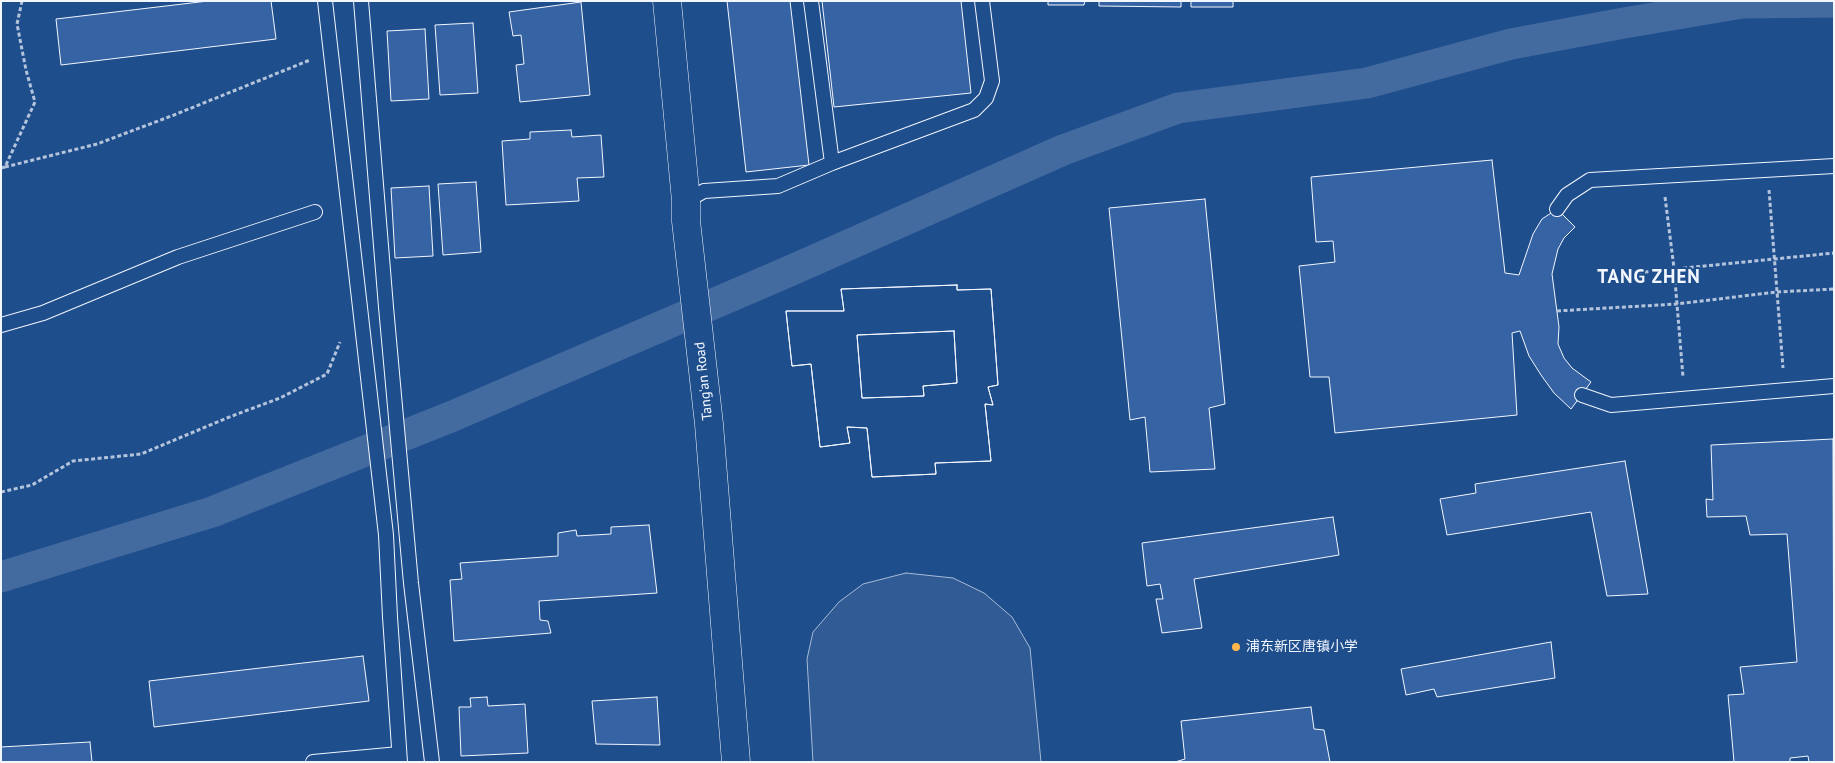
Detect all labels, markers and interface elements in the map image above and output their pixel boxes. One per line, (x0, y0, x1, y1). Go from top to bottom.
district label: TANG ZHEN (1596, 267, 1702, 289)
street label: Tang'an Road (692, 341, 716, 421)
place label: 浦东新区唐镇小学 (1246, 639, 1358, 655)
marker: 浦东新区唐镇小学 (1230, 641, 1242, 653)

